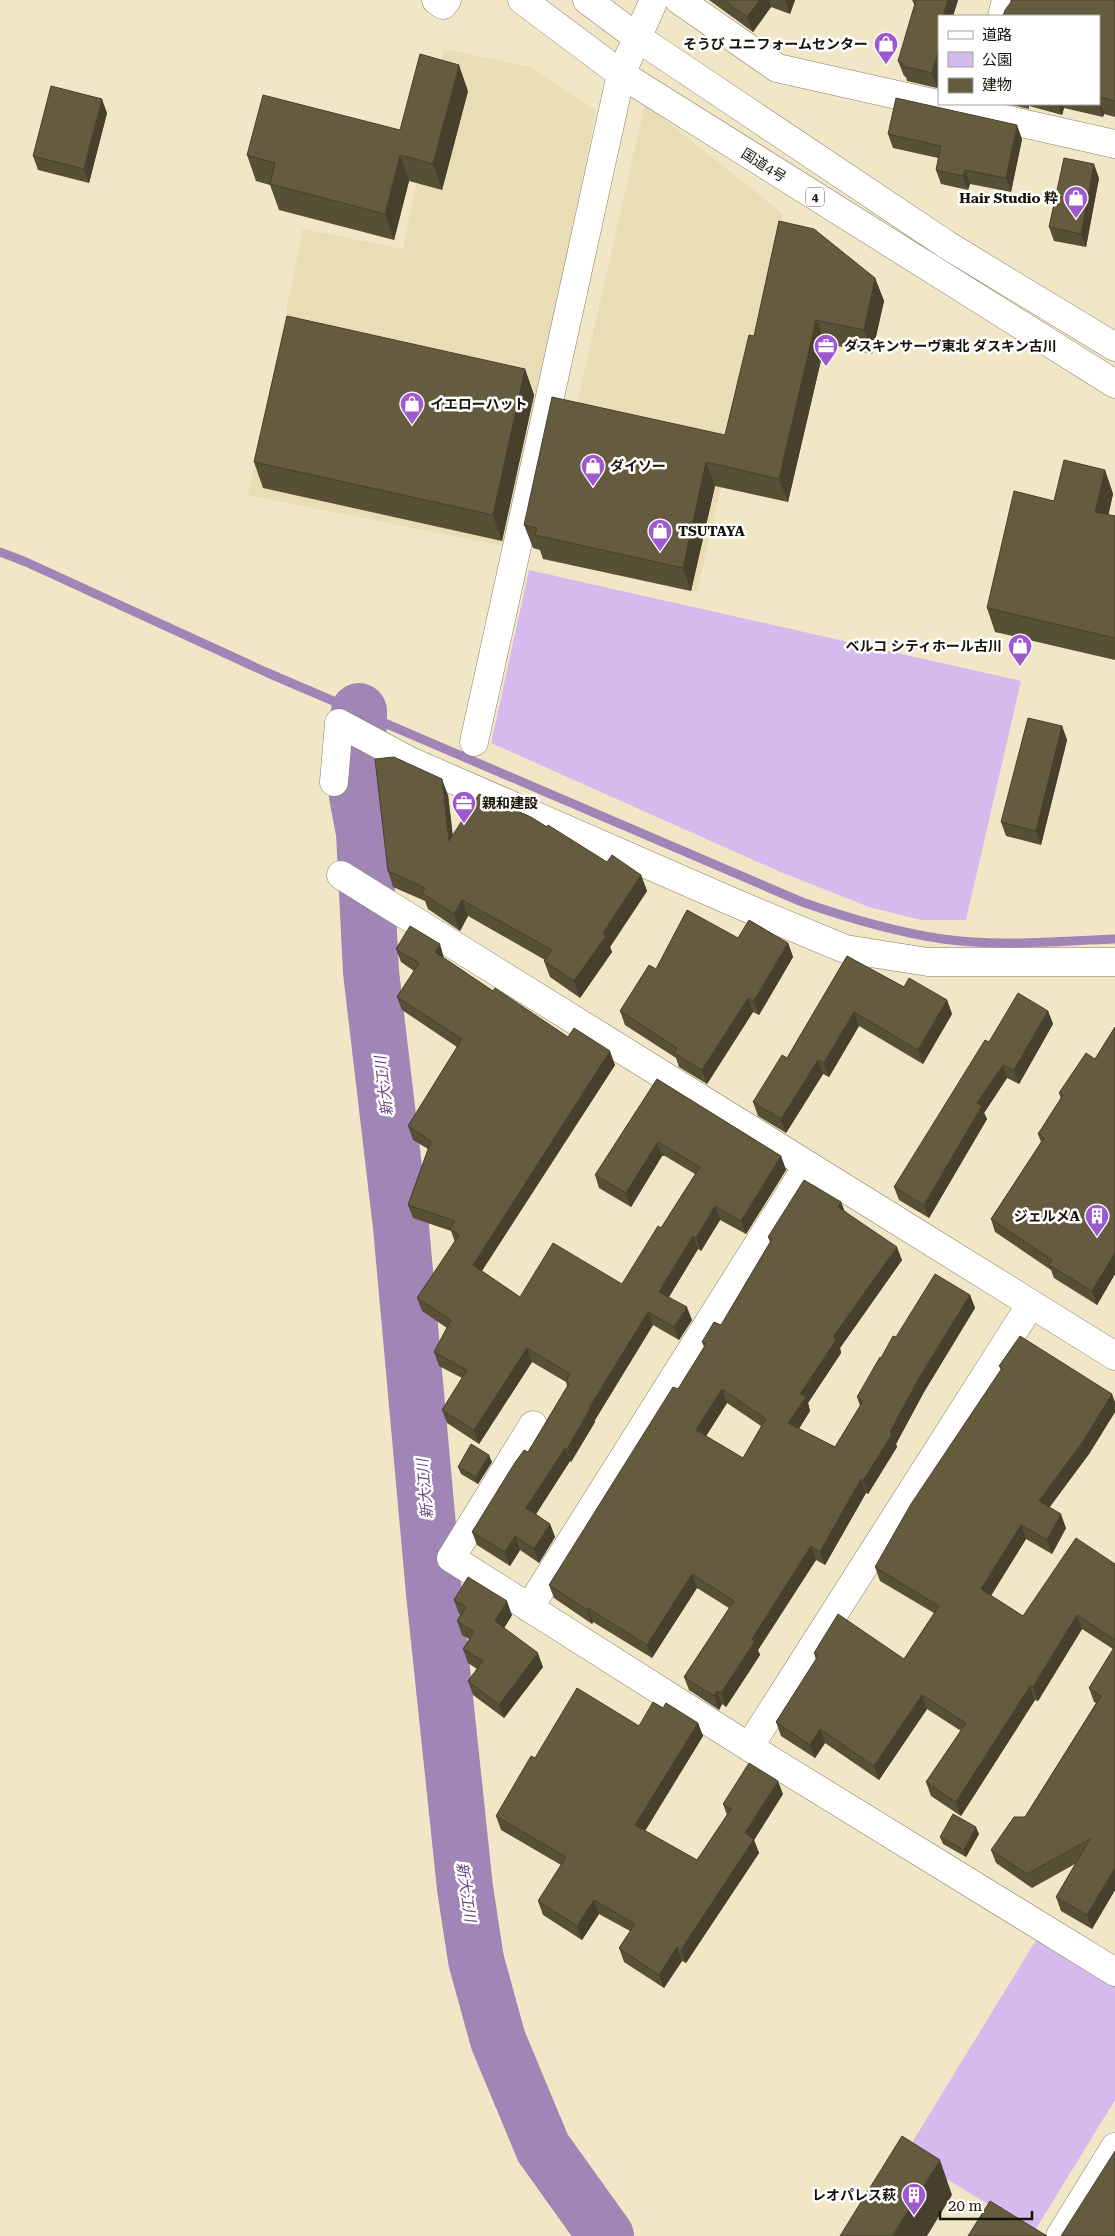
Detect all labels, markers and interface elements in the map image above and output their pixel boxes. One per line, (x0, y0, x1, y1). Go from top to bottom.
legend (938, 15, 1100, 105)
text: 道路 (982, 26, 1012, 44)
shop icon: そうび ユニフォームセンター (873, 31, 899, 65)
place label: そうび ユニフォームセンター (683, 36, 868, 52)
text: 公園 (982, 51, 1012, 69)
text: 建物 (982, 76, 1012, 94)
street label: 国道4号 (739, 145, 789, 185)
shop icon: Hair Studio 粋 (1063, 185, 1089, 219)
road number: 4 (806, 188, 824, 206)
place label: Hair Studio 粋 (959, 190, 1058, 206)
office icon: ダスキンサーヴ東北 ダスキン古川 (813, 333, 839, 367)
place label: ダスキンサーヴ東北 ダスキン古川 (844, 338, 1057, 354)
shop icon: イエローハット (399, 391, 425, 425)
place label: イエローハット (430, 396, 528, 412)
shop icon: ダイソー (580, 453, 606, 487)
place label: ダイソー (610, 458, 666, 474)
shop icon: TSUTAYA (647, 518, 673, 552)
place label: TSUTAYA (678, 523, 745, 539)
shop icon: ベルコ シティホール古川 (1007, 633, 1033, 667)
place label: ベルコ シティホール古川 (846, 638, 1002, 654)
office icon: 親和建設 (451, 790, 477, 824)
place label: 親和建設 (482, 795, 538, 811)
water label: 新大江川 (371, 1053, 397, 1117)
building icon: ジェルメA (1084, 1203, 1110, 1237)
place label: ジェルメA (1014, 1208, 1080, 1224)
water label: 新大江川 (413, 1456, 437, 1520)
water label: 新大江川 (453, 1861, 479, 1925)
building icon: レオパレス萩 (901, 2182, 927, 2216)
place label: レオパレス萩 (812, 2187, 896, 2203)
scale bar (940, 2188, 1032, 2220)
text: 20 m (948, 2197, 983, 2215)

